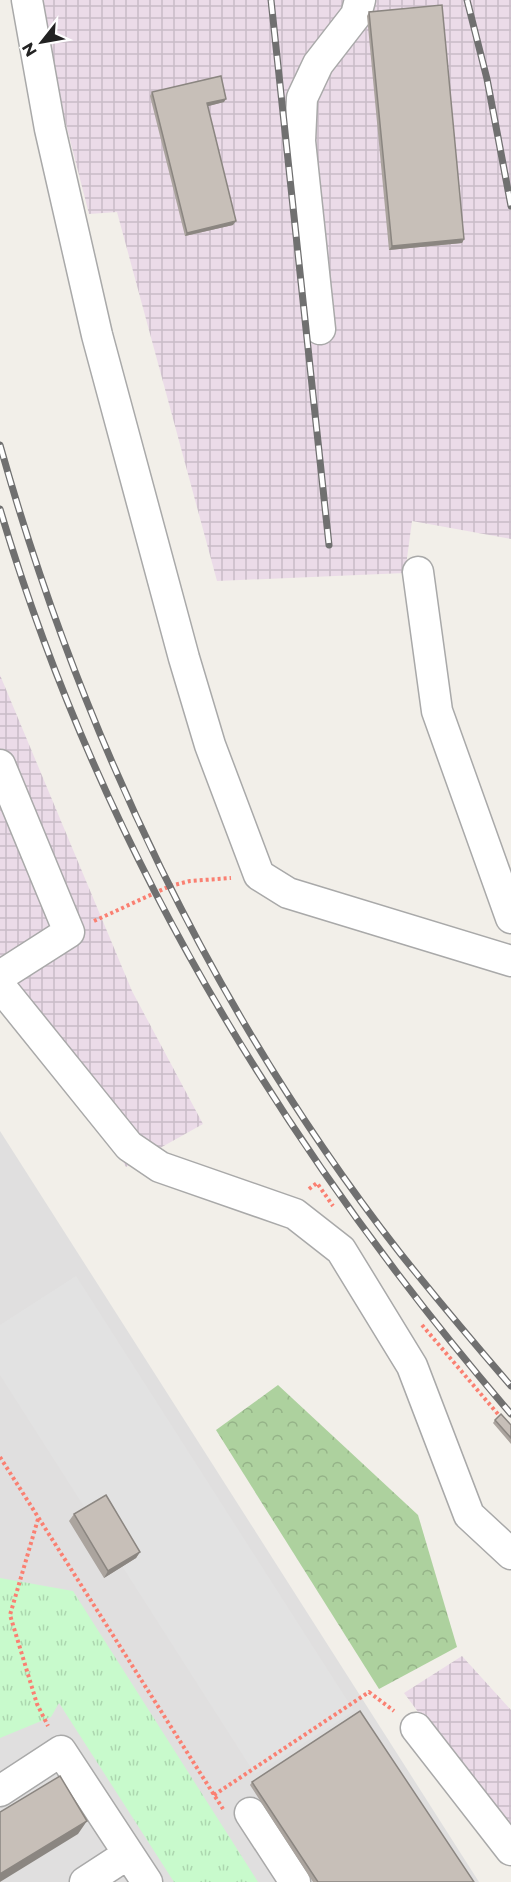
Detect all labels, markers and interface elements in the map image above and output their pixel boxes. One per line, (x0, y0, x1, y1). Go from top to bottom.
north arrow (12, 12, 72, 72)
text: N (18, 39, 41, 60)

